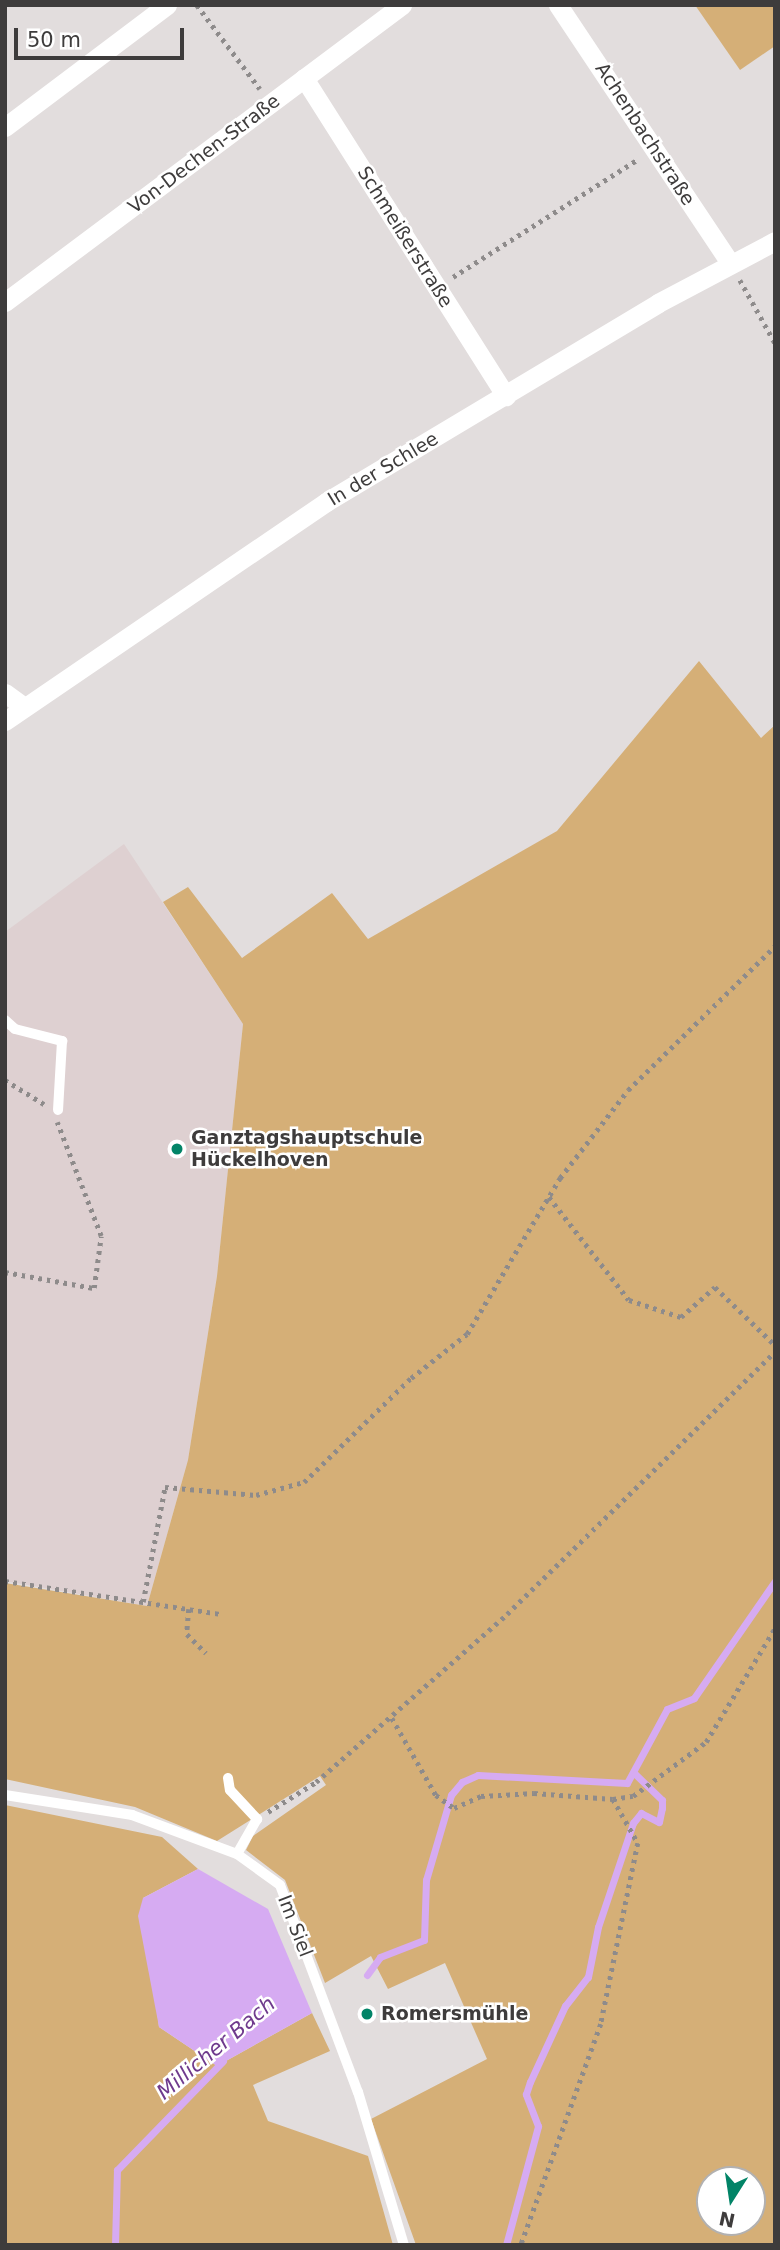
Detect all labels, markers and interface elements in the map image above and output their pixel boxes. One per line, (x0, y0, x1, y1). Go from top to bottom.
scale bar (18, 14, 187, 58)
text: 50 m (27, 28, 81, 52)
street label: Achenbachstraße (590, 58, 700, 210)
street label: Von-Dechen-Straße (124, 90, 284, 218)
street label: Schmeißerstraße (352, 162, 458, 312)
street label: In der Schlee (324, 427, 442, 511)
place label: Ganztagshauptschule Hückelhoven (191, 1127, 422, 1171)
marker: Ganztagshauptschule Hückelhoven (169, 1141, 185, 1157)
street label: Im Siel (273, 1892, 317, 1960)
water label: Millicher Bach (152, 1991, 280, 2105)
place label: Romersmühle (381, 2003, 528, 2025)
marker: Romersmühle (359, 2006, 375, 2022)
north arrow (696, 2166, 766, 2236)
text: N (717, 2207, 737, 2232)

